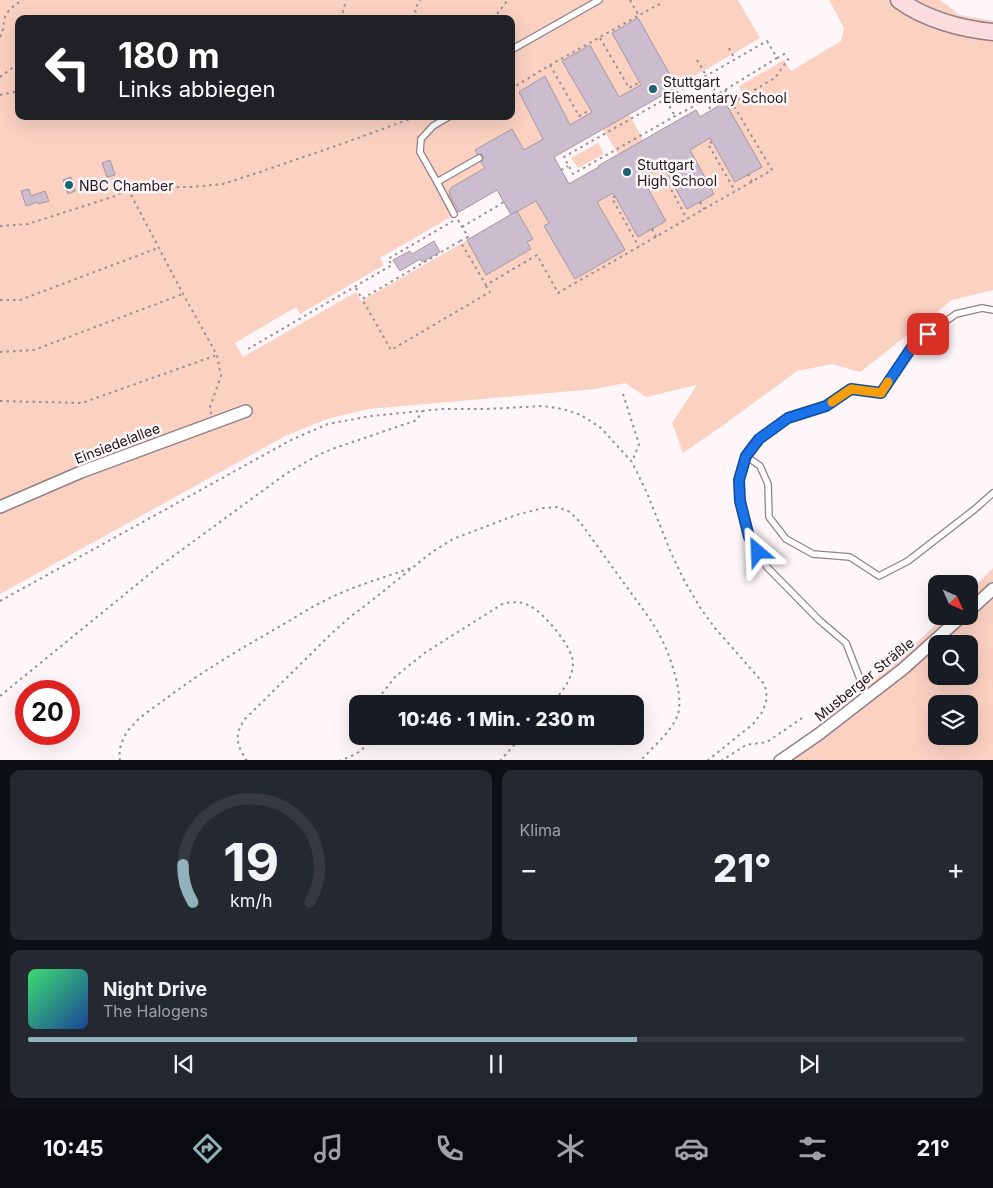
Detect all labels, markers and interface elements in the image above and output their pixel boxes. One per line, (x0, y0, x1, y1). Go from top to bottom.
text: 180 m (118, 34, 220, 76)
icon: left (35, 35, 100, 100)
place label: Stuttgart Elementary School (663, 73, 787, 106)
text: Links abbiegen (118, 76, 275, 102)
marker: Stuttgart Elementary School (647, 83, 659, 95)
place label: Stuttgart High School (637, 156, 717, 189)
marker: Stuttgart High School (621, 166, 633, 178)
place label: NBC Chamber (79, 177, 174, 194)
marker: NBC Chamber (63, 179, 75, 191)
pin (907, 313, 949, 355)
icon: arrive (914, 320, 942, 348)
street label: Einsiedelallee (72, 419, 162, 467)
position arrow (731, 525, 783, 577)
north arrow (928, 575, 978, 625)
map controls (928, 575, 978, 745)
street label: Musberger Sträßle (811, 634, 917, 724)
button: search (928, 635, 978, 685)
speed limit sign: 20 (15, 680, 80, 745)
button: layers (928, 695, 978, 745)
text: 10:46 · 1 Min. · 230 m (398, 708, 595, 731)
text: Klima (520, 820, 561, 840)
text: 19 (223, 831, 279, 894)
text: 21° (713, 845, 772, 891)
text: − (520, 852, 538, 886)
text: + (946, 852, 965, 886)
text: km/h (230, 890, 272, 911)
text: Night Drive (103, 978, 207, 1001)
text: The Halogens (103, 1001, 208, 1021)
icon: previous (170, 1050, 198, 1078)
icon: pause (482, 1050, 510, 1078)
icon: next (795, 1050, 823, 1078)
icon: directions (190, 1131, 225, 1166)
icon: music (311, 1131, 346, 1166)
icon: phone (432, 1131, 467, 1166)
icon: climate (553, 1131, 588, 1166)
icon: car (674, 1131, 709, 1166)
icon: filters (795, 1131, 830, 1166)
text: 10:45 (43, 1135, 104, 1161)
text: 21° (916, 1135, 950, 1161)

